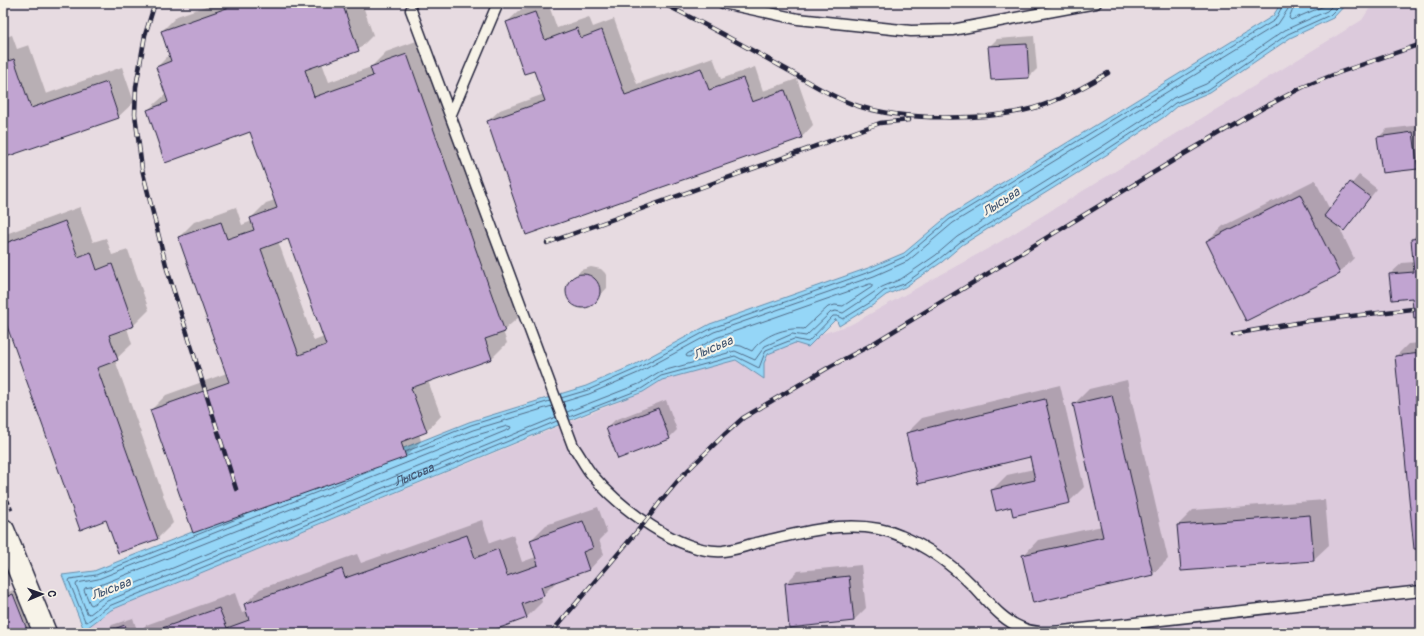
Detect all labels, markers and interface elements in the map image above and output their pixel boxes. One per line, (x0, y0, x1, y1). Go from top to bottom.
water label: Лысьва (979, 184, 1023, 220)
water label: Лысьва (691, 332, 736, 363)
water label: Лысьва (392, 460, 437, 490)
north arrow (22, 574, 62, 614)
water label: Лысьва (89, 574, 134, 604)
text: С (45, 590, 58, 597)

